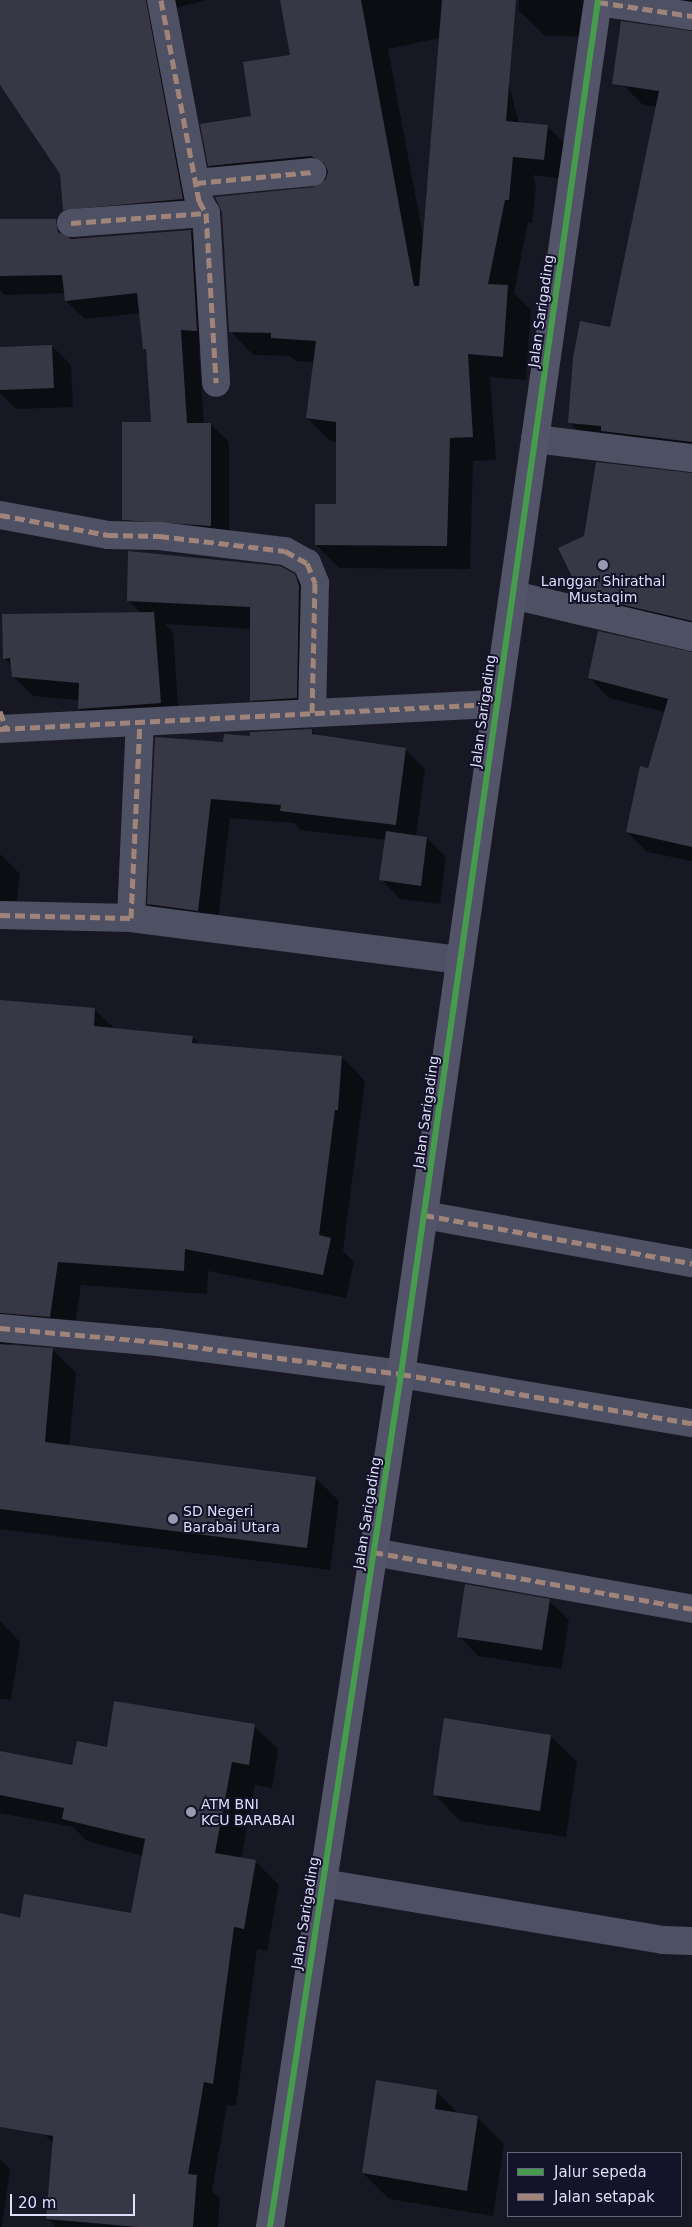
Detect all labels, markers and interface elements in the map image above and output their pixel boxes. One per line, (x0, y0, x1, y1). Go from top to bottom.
street label: Jalan Sarigading (525, 254, 557, 368)
marker: Langgar Shirathal Mustaqim (597, 559, 609, 571)
place label: Langgar Shirathal Mustaqim (541, 573, 665, 606)
street label: Jalan Sarigading (467, 654, 499, 768)
street label: Jalan Sarigading (410, 1055, 442, 1169)
street label: Jalan Sarigading (350, 1456, 384, 1570)
place label: SD Negeri Barabai Utara (183, 1503, 280, 1535)
marker: SD Negeri Barabai Utara (167, 1513, 179, 1525)
place label: ATM BNI KCU BARABAI (201, 1796, 295, 1828)
marker: ATM BNI KCU BARABAI (185, 1806, 197, 1818)
street label: Jalan Sarigading (288, 1856, 322, 1970)
legend (507, 2152, 682, 2217)
text: Jalur sepeda (554, 2163, 647, 2181)
scale bar (12, 2184, 138, 2216)
text: Jalan setapak (554, 2188, 655, 2206)
text: 20 m (18, 2194, 56, 2212)

